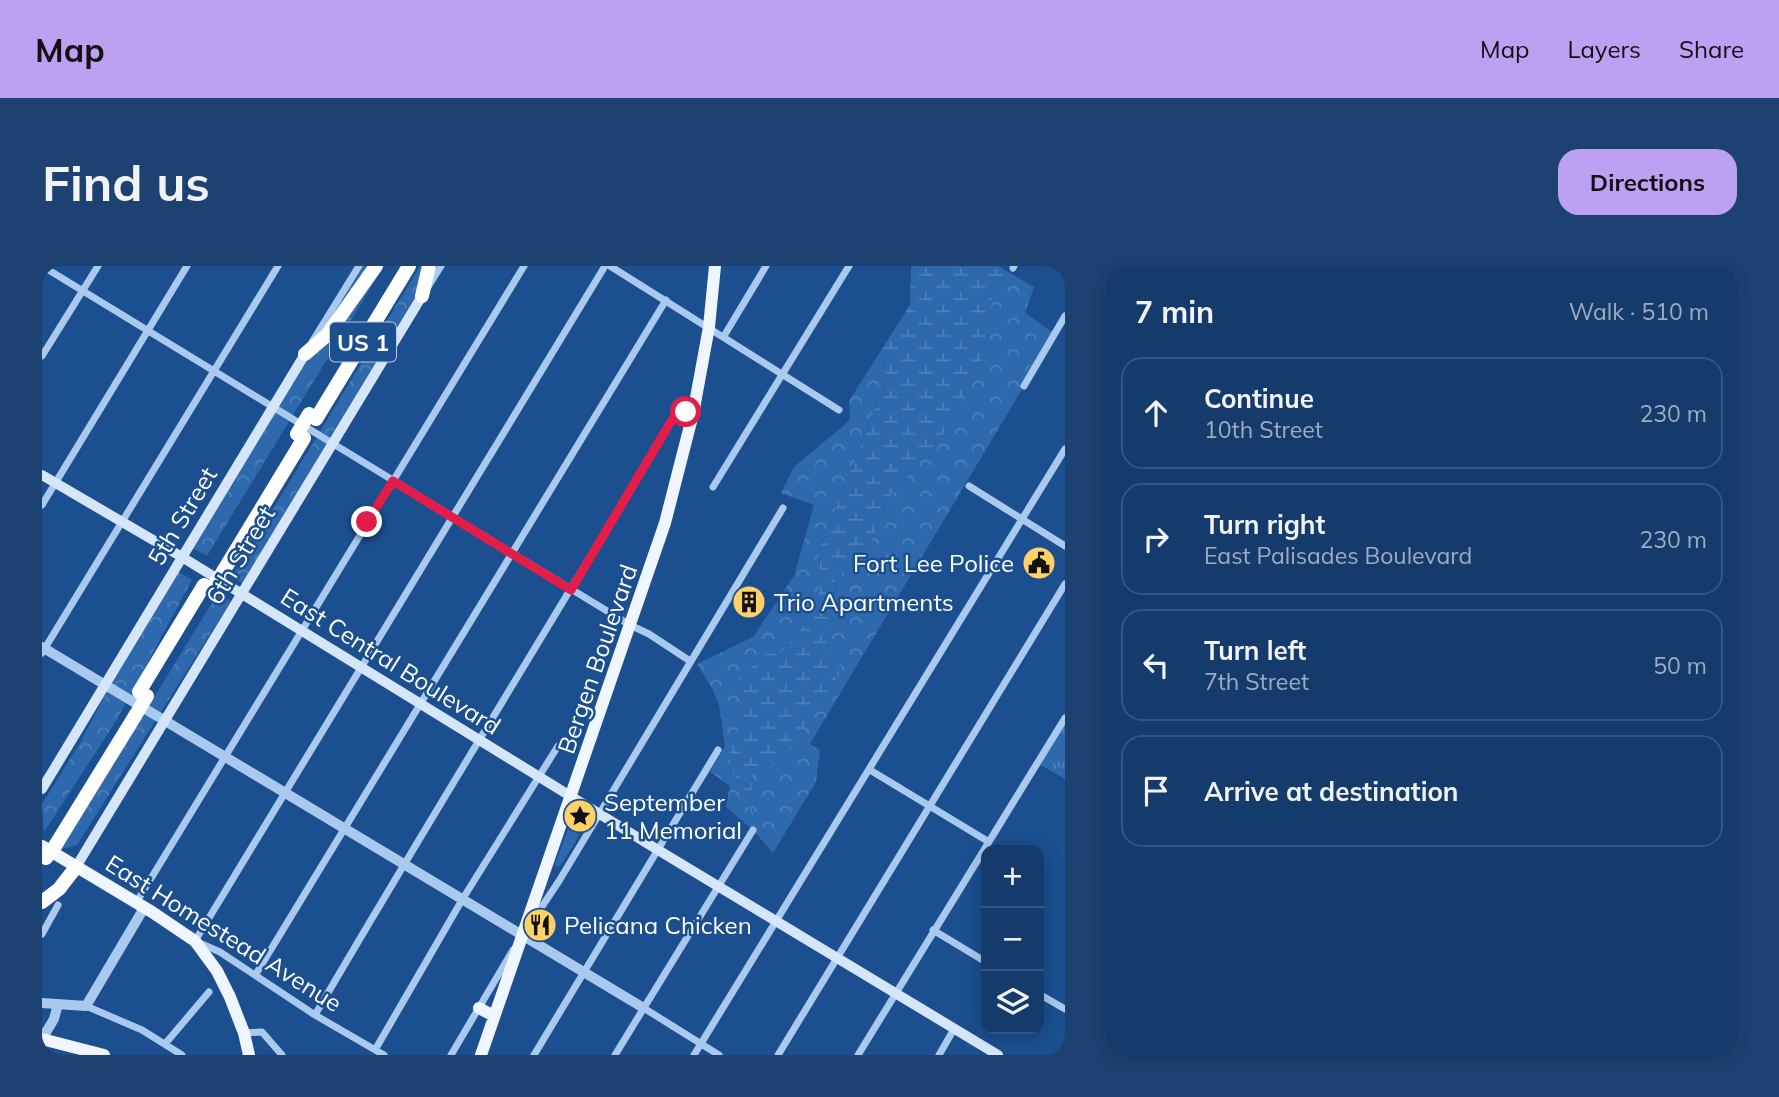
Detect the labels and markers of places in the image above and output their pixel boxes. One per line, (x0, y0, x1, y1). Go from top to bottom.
public building icon: Fort Lee Police (1020, 544, 1058, 582)
place label: Fort Lee Police (853, 548, 1014, 578)
building icon: Trio Apartments (730, 583, 768, 621)
place label: Trio Apartments (774, 587, 954, 617)
place label: September 11 Memorial (604, 787, 742, 845)
place icon: September 11 Memorial (561, 797, 599, 835)
restaurant icon: Pelicana Chicken (521, 906, 559, 944)
place label: Pelicana Chicken (564, 910, 752, 940)

